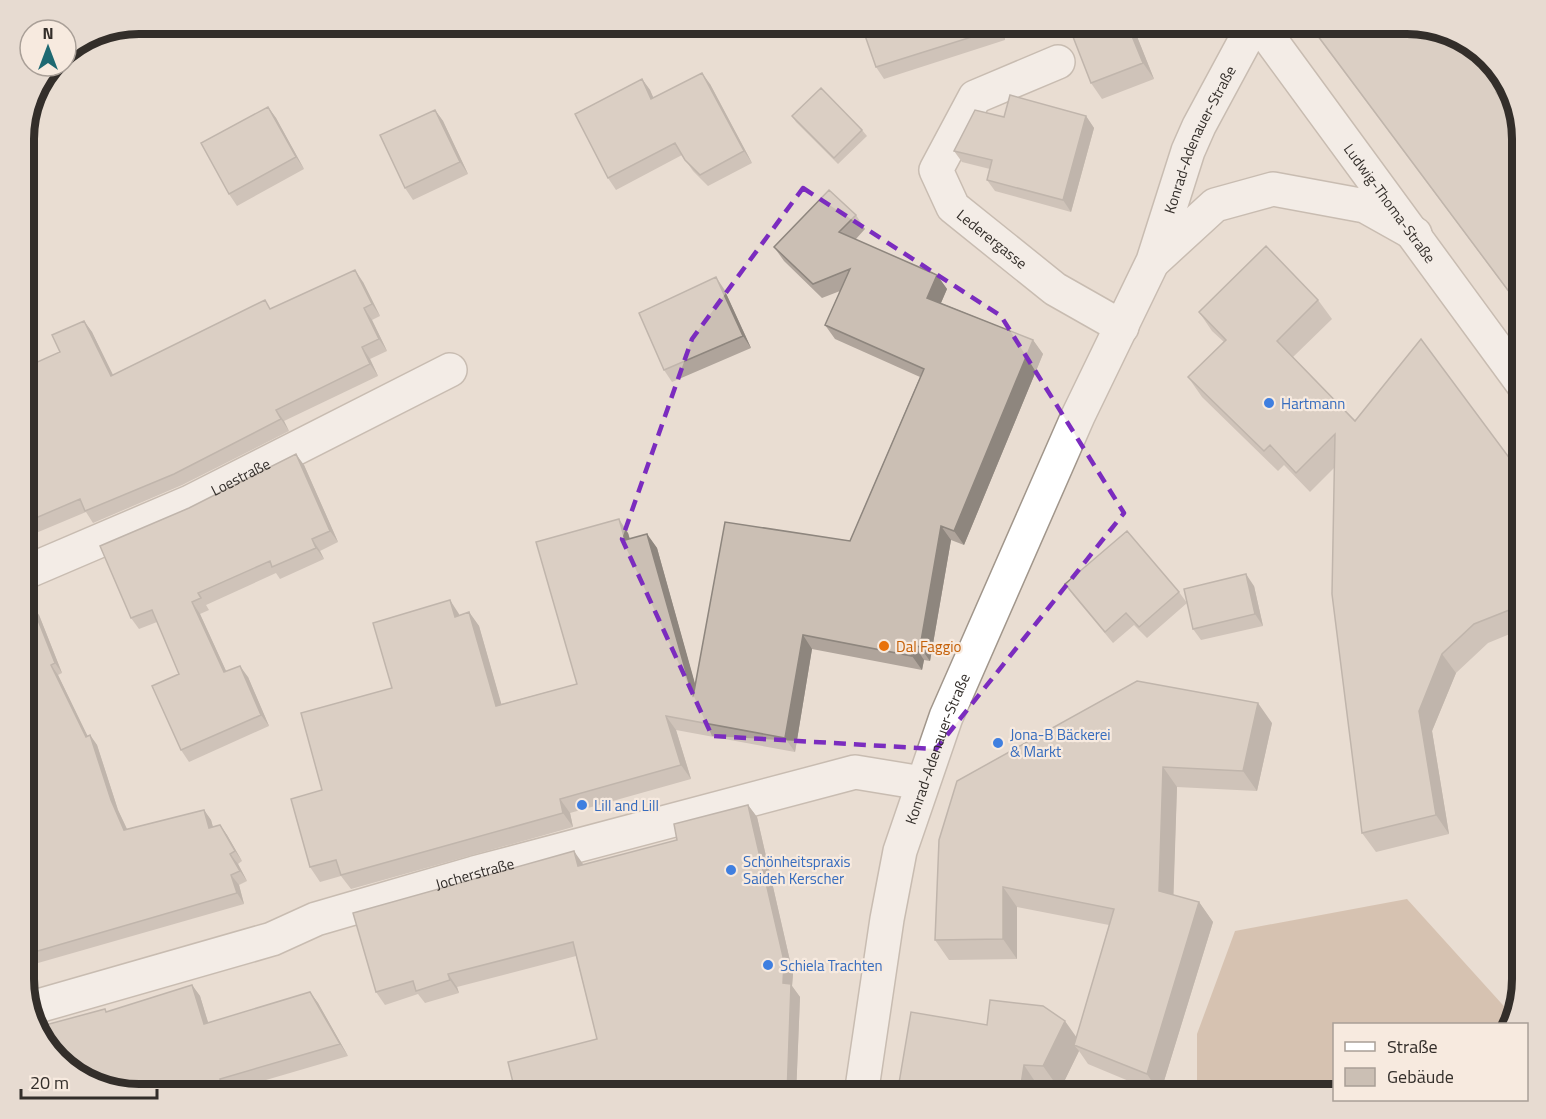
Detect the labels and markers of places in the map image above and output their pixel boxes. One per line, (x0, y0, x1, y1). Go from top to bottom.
place label: Hartmann (1281, 392, 1345, 415)
marker: Hartmann (1262, 396, 1276, 410)
place label: Dal Faggio (896, 635, 962, 658)
marker: Dal Faggio (877, 639, 891, 653)
place label: Jona-B Bäckerei & Markt (1010, 723, 1111, 763)
marker: Jona-B Bäckerei & Markt (991, 736, 1005, 750)
place label: Lill and Lill (594, 794, 659, 817)
marker: Lill and Lill (575, 798, 589, 812)
place label: Schönheitspraxis Saideh Kerscher (743, 850, 851, 890)
marker: Schönheitspraxis Saideh Kerscher (724, 863, 738, 877)
place label: Schiela Trachten (780, 954, 883, 977)
marker: Schiela Trachten (761, 958, 775, 972)

